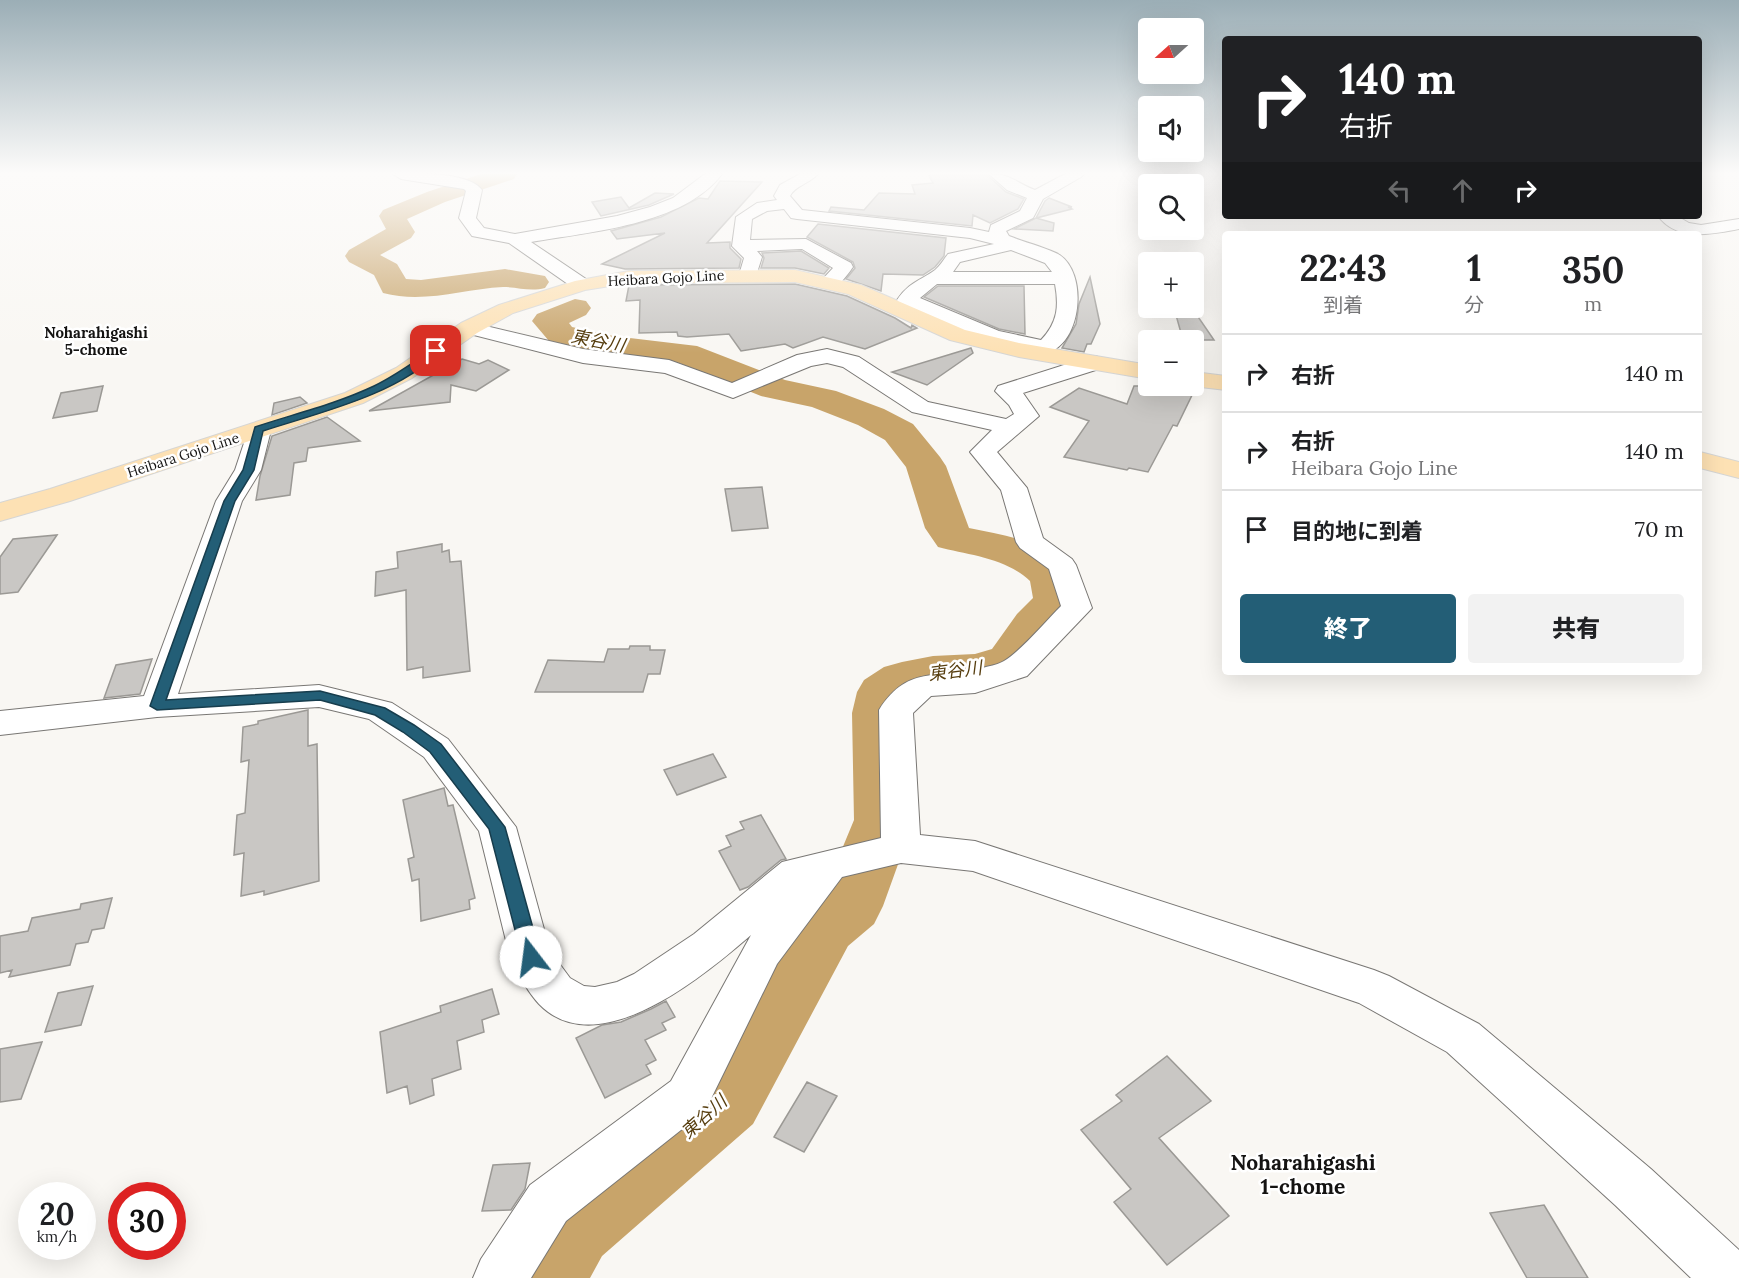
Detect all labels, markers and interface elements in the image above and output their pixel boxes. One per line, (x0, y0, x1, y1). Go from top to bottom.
north arrow (1138, 18, 1204, 84)
map controls (1138, 18, 1204, 396)
text: 140 m (1339, 52, 1455, 106)
icon: right (1240, 60, 1318, 138)
button: sound (1138, 96, 1204, 162)
text: 右折 (1339, 109, 1393, 143)
button: search (1138, 174, 1204, 240)
icon: left (1383, 174, 1416, 207)
icon: ahead (1446, 174, 1479, 207)
icon: right (1509, 174, 1542, 207)
text: 22:43 (1300, 245, 1387, 291)
text: 1 (1467, 245, 1482, 291)
text: 350 (1562, 247, 1624, 293)
button: + (1138, 252, 1204, 318)
street label: Heibara Gojo Line (607, 266, 725, 290)
text: m (1584, 291, 1602, 316)
text: 到着 (1323, 292, 1363, 317)
text: 分 (1464, 292, 1484, 317)
district label: Noharahigashi 5-chome (44, 323, 148, 359)
water label: 東谷川 (569, 324, 629, 357)
pin (410, 325, 461, 376)
button: − (1138, 330, 1204, 396)
icon: arrive (419, 334, 452, 367)
icon: right (1240, 357, 1273, 390)
text: 140 m (1625, 359, 1684, 387)
text: 右折 (1291, 361, 1335, 389)
text: 右折 (1291, 427, 1335, 455)
street label: Heibara Gojo Line (125, 428, 242, 482)
icon: right (1240, 435, 1273, 468)
text: 140 m (1625, 437, 1684, 465)
text: Heibara Gojo Line (1291, 455, 1458, 480)
icon: arrive (1240, 513, 1273, 546)
text: 70 m (1635, 515, 1684, 543)
text: 目的地に到着 (1291, 517, 1423, 545)
button: 終了 (1240, 594, 1456, 663)
button: 共有 (1468, 594, 1684, 663)
water label: 東谷川 (927, 656, 985, 685)
position arrow (499, 925, 563, 989)
water label: 東谷川 (676, 1089, 733, 1143)
district label: Noharahigashi 1-chome (1230, 1149, 1376, 1200)
speed limit sign: 30 (108, 1182, 186, 1260)
text: 20 (39, 1195, 75, 1233)
text: km/h (37, 1227, 77, 1246)

